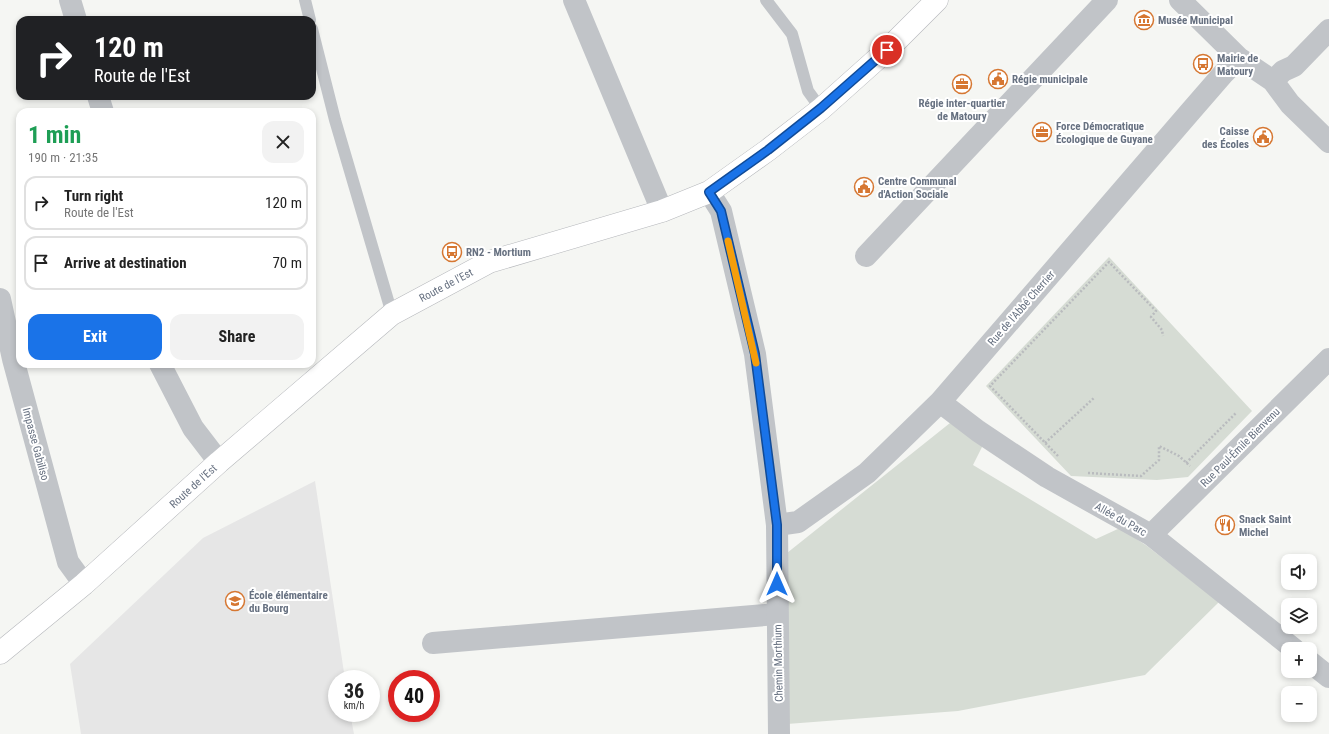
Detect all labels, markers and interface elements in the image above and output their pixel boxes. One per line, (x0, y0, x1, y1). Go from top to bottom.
museum icon: Musée Municipal (1133, 9, 1155, 31)
place label: Musée Municipal (1158, 14, 1233, 27)
text: 120 m (94, 31, 164, 64)
icon: right (28, 32, 80, 84)
pin (870, 33, 904, 67)
icon: arrive (876, 39, 898, 61)
place label: Mairie de Matoury (1217, 52, 1258, 78)
bus stop icon: Mairie de Matoury (1192, 53, 1214, 75)
text: Route de l'Est (94, 65, 190, 86)
public building icon: Régie municipale (987, 68, 1009, 90)
office icon: Régie inter-quartier de Matoury (951, 73, 973, 95)
place label: Régie municipale (1012, 73, 1088, 86)
place label: Régie inter-quartier de Matoury (919, 97, 1006, 123)
place label: Force Démocratique Écologique de Guyane (1056, 120, 1153, 146)
text: 1 min (28, 121, 81, 149)
button: close (262, 121, 304, 163)
office icon: Force Démocratique Écologique de Guyane (1031, 121, 1053, 143)
place label: Caisse des Écoles (1202, 125, 1249, 151)
public building icon: Caisse des Écoles (1252, 126, 1274, 148)
text: 190 m · 21:35 (28, 150, 98, 165)
place label: Centre Communal d'Action Sociale (878, 175, 957, 201)
public building icon: Centre Communal d'Action Sociale (853, 176, 875, 198)
text: Turn right (64, 187, 123, 205)
icon: right (30, 192, 52, 214)
text: 120 m (265, 194, 302, 212)
text: Route de l'Est (64, 205, 134, 220)
bus stop icon: RN2 - Mortium (441, 241, 463, 263)
place label: RN2 - Mortium (466, 246, 531, 259)
icon: arrive (30, 252, 52, 274)
text: Arrive at destination (64, 254, 187, 272)
text: 70 m (272, 254, 302, 272)
street label: Route de l'Est (417, 266, 475, 305)
street label: Rue de l'Abbé Cherrier (985, 268, 1058, 348)
button: Exit (28, 314, 162, 360)
button: Share (170, 314, 304, 360)
street label: Rue Paul-Émile Bienvenu (1198, 405, 1283, 490)
street label: Impasse Gabiliso (20, 406, 52, 482)
street label: Route de l'Est (167, 462, 220, 511)
street label: Allée du Parc (1093, 500, 1149, 539)
place label: Snack Saint Michel (1239, 513, 1292, 539)
restaurant icon: Snack Saint Michel (1214, 514, 1236, 536)
map controls (1281, 554, 1317, 722)
button: sound (1281, 554, 1317, 590)
position arrow (756, 563, 798, 605)
place label: École élémentaire du Bourg (249, 589, 328, 615)
school or university icon: École élémentaire du Bourg (224, 590, 246, 612)
button: layers (1281, 598, 1317, 634)
street label: Chemin Morthium (771, 624, 786, 702)
button: + (1281, 642, 1317, 678)
speed limit sign: 40 (388, 670, 440, 722)
text: 36 (344, 679, 364, 703)
button: − (1281, 686, 1317, 722)
text: km/h (344, 700, 364, 711)

